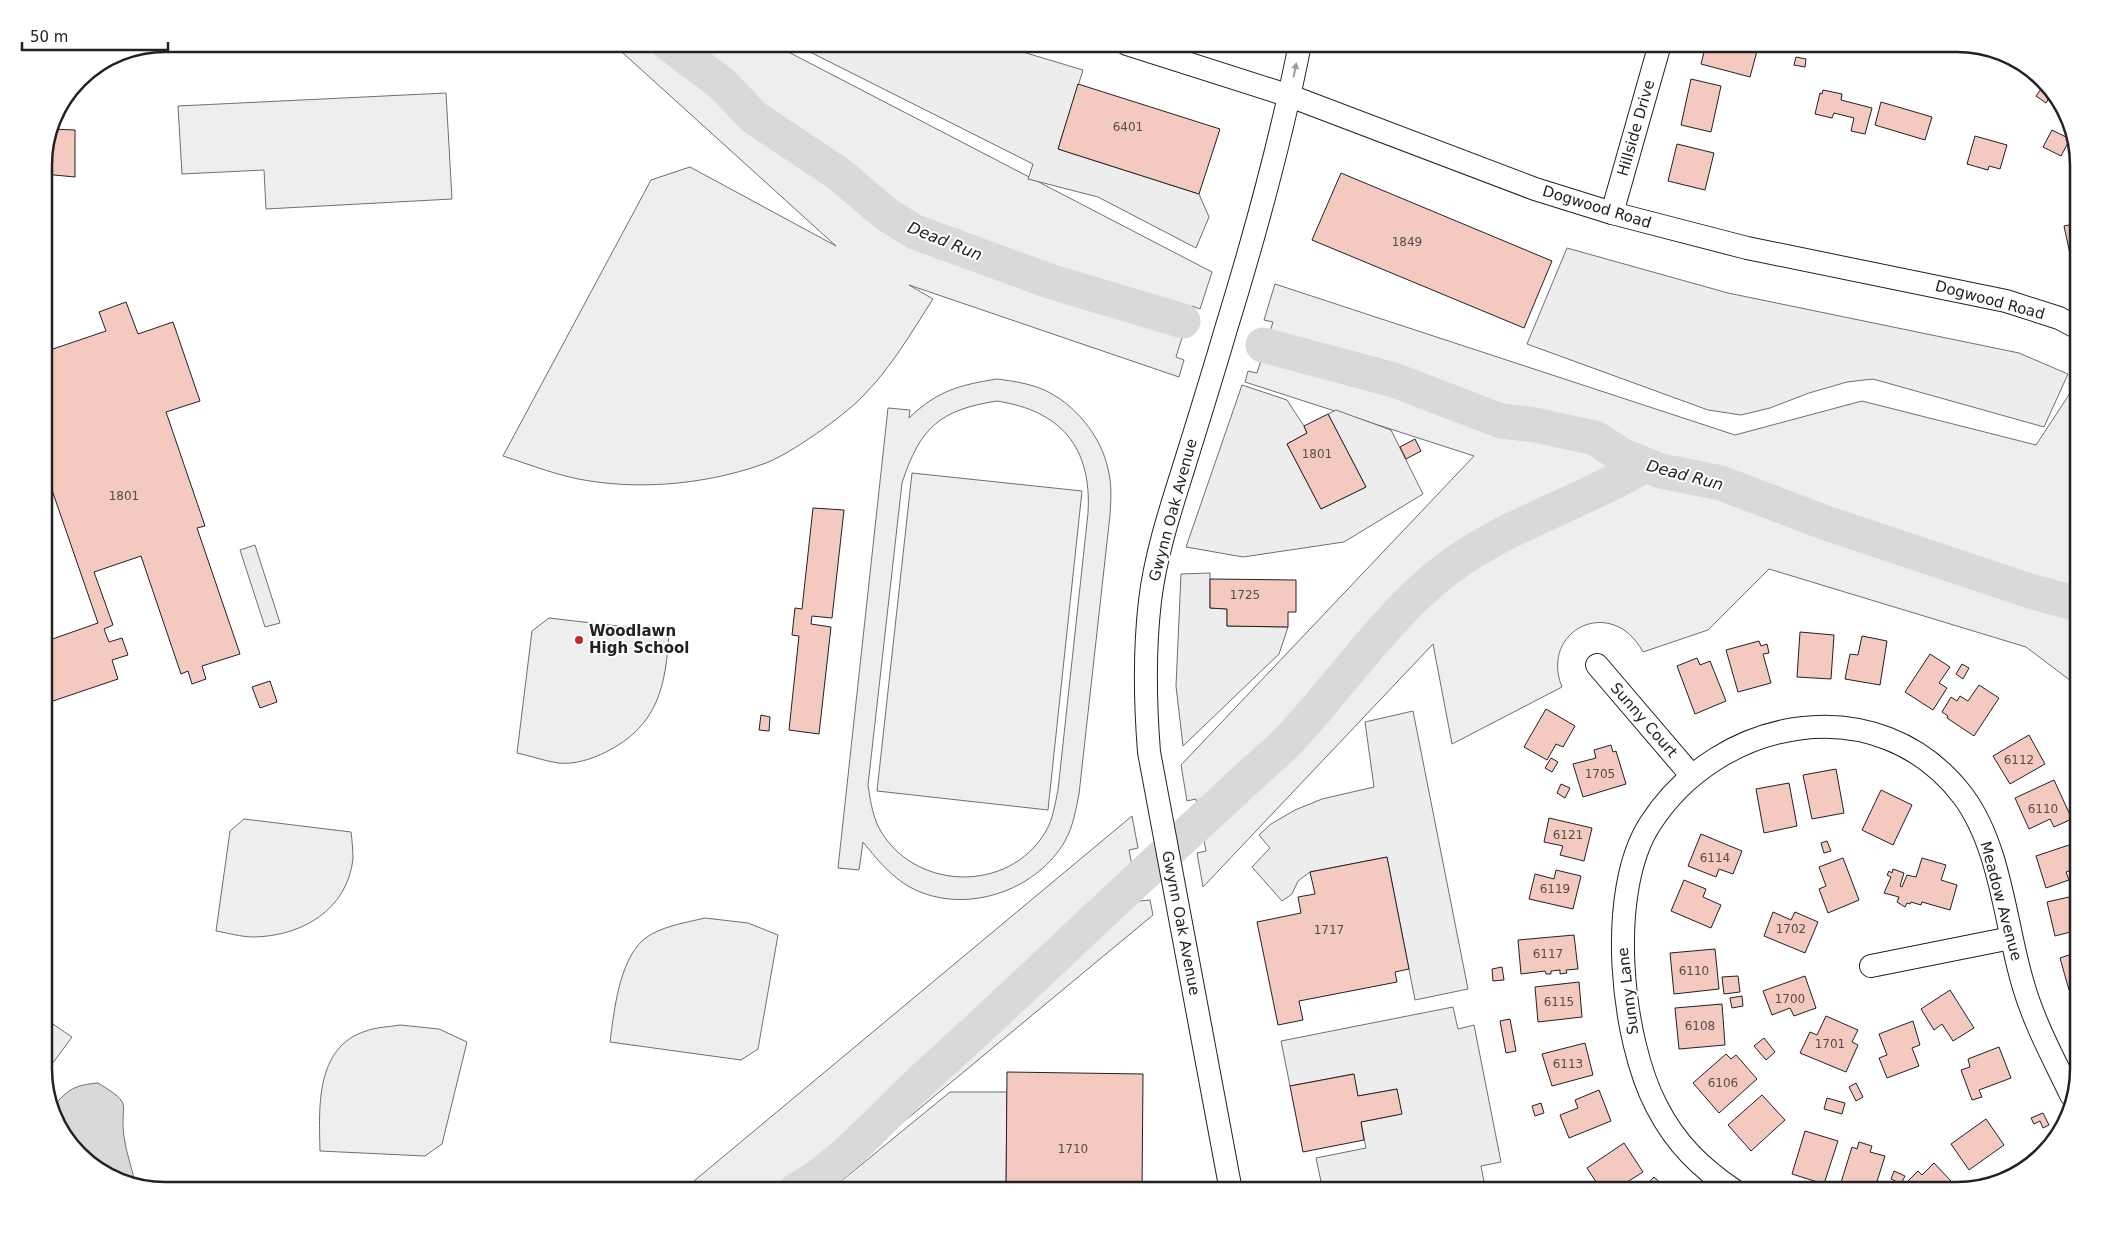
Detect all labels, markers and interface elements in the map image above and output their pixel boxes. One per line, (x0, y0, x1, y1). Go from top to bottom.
scale bar (22, 20, 169, 52)
text: 50 m (30, 28, 68, 46)
one-way arrow (1291, 62, 1299, 77)
street label: Hillside Drive (1614, 78, 1658, 178)
house number: 6401 (1113, 120, 1143, 134)
street label: Dogwood Road (1540, 182, 1654, 232)
water label: Dead Run (905, 217, 985, 265)
house number: 1849 (1392, 235, 1422, 249)
street label: Dogwood Road (1933, 277, 2047, 323)
street label: Gwynn Oak Avenue (1145, 437, 1201, 583)
house number: 1801 (1302, 447, 1332, 461)
water label: Dead Run (1645, 456, 1725, 494)
house number: 1801 (109, 489, 139, 503)
house number: 1725 (1230, 588, 1260, 602)
place label: Woodlawn High School (589, 622, 689, 657)
marker: Woodlawn High School (573, 634, 585, 646)
street label: Sunny Court (1607, 679, 1681, 761)
house number: 6112 (2004, 753, 2034, 767)
house number: 1705 (1585, 767, 1615, 781)
house number: 6110 (2028, 802, 2058, 816)
house number: 6121 (1553, 828, 1583, 842)
street label: Meadow Avenue (1976, 839, 2026, 963)
street label: Gwynn Oak Avenue (1158, 849, 1204, 997)
house number: 6114 (1700, 851, 1730, 865)
house number: 6119 (1540, 882, 1570, 896)
house number: 1702 (1776, 922, 1806, 936)
house number: 1717 (1314, 923, 1344, 937)
street label: Sunny Lane (1614, 946, 1642, 1036)
house number: 6117 (1533, 947, 1563, 961)
house number: 6110 (1679, 964, 1709, 978)
house number: 1700 (1775, 992, 1805, 1006)
house number: 6115 (1544, 995, 1574, 1009)
house number: 6108 (1685, 1019, 1715, 1033)
house number: 1701 (1815, 1037, 1845, 1051)
house number: 6113 (1553, 1057, 1583, 1071)
house number: 6106 (1708, 1076, 1738, 1090)
house number: 1710 (1058, 1142, 1088, 1156)

